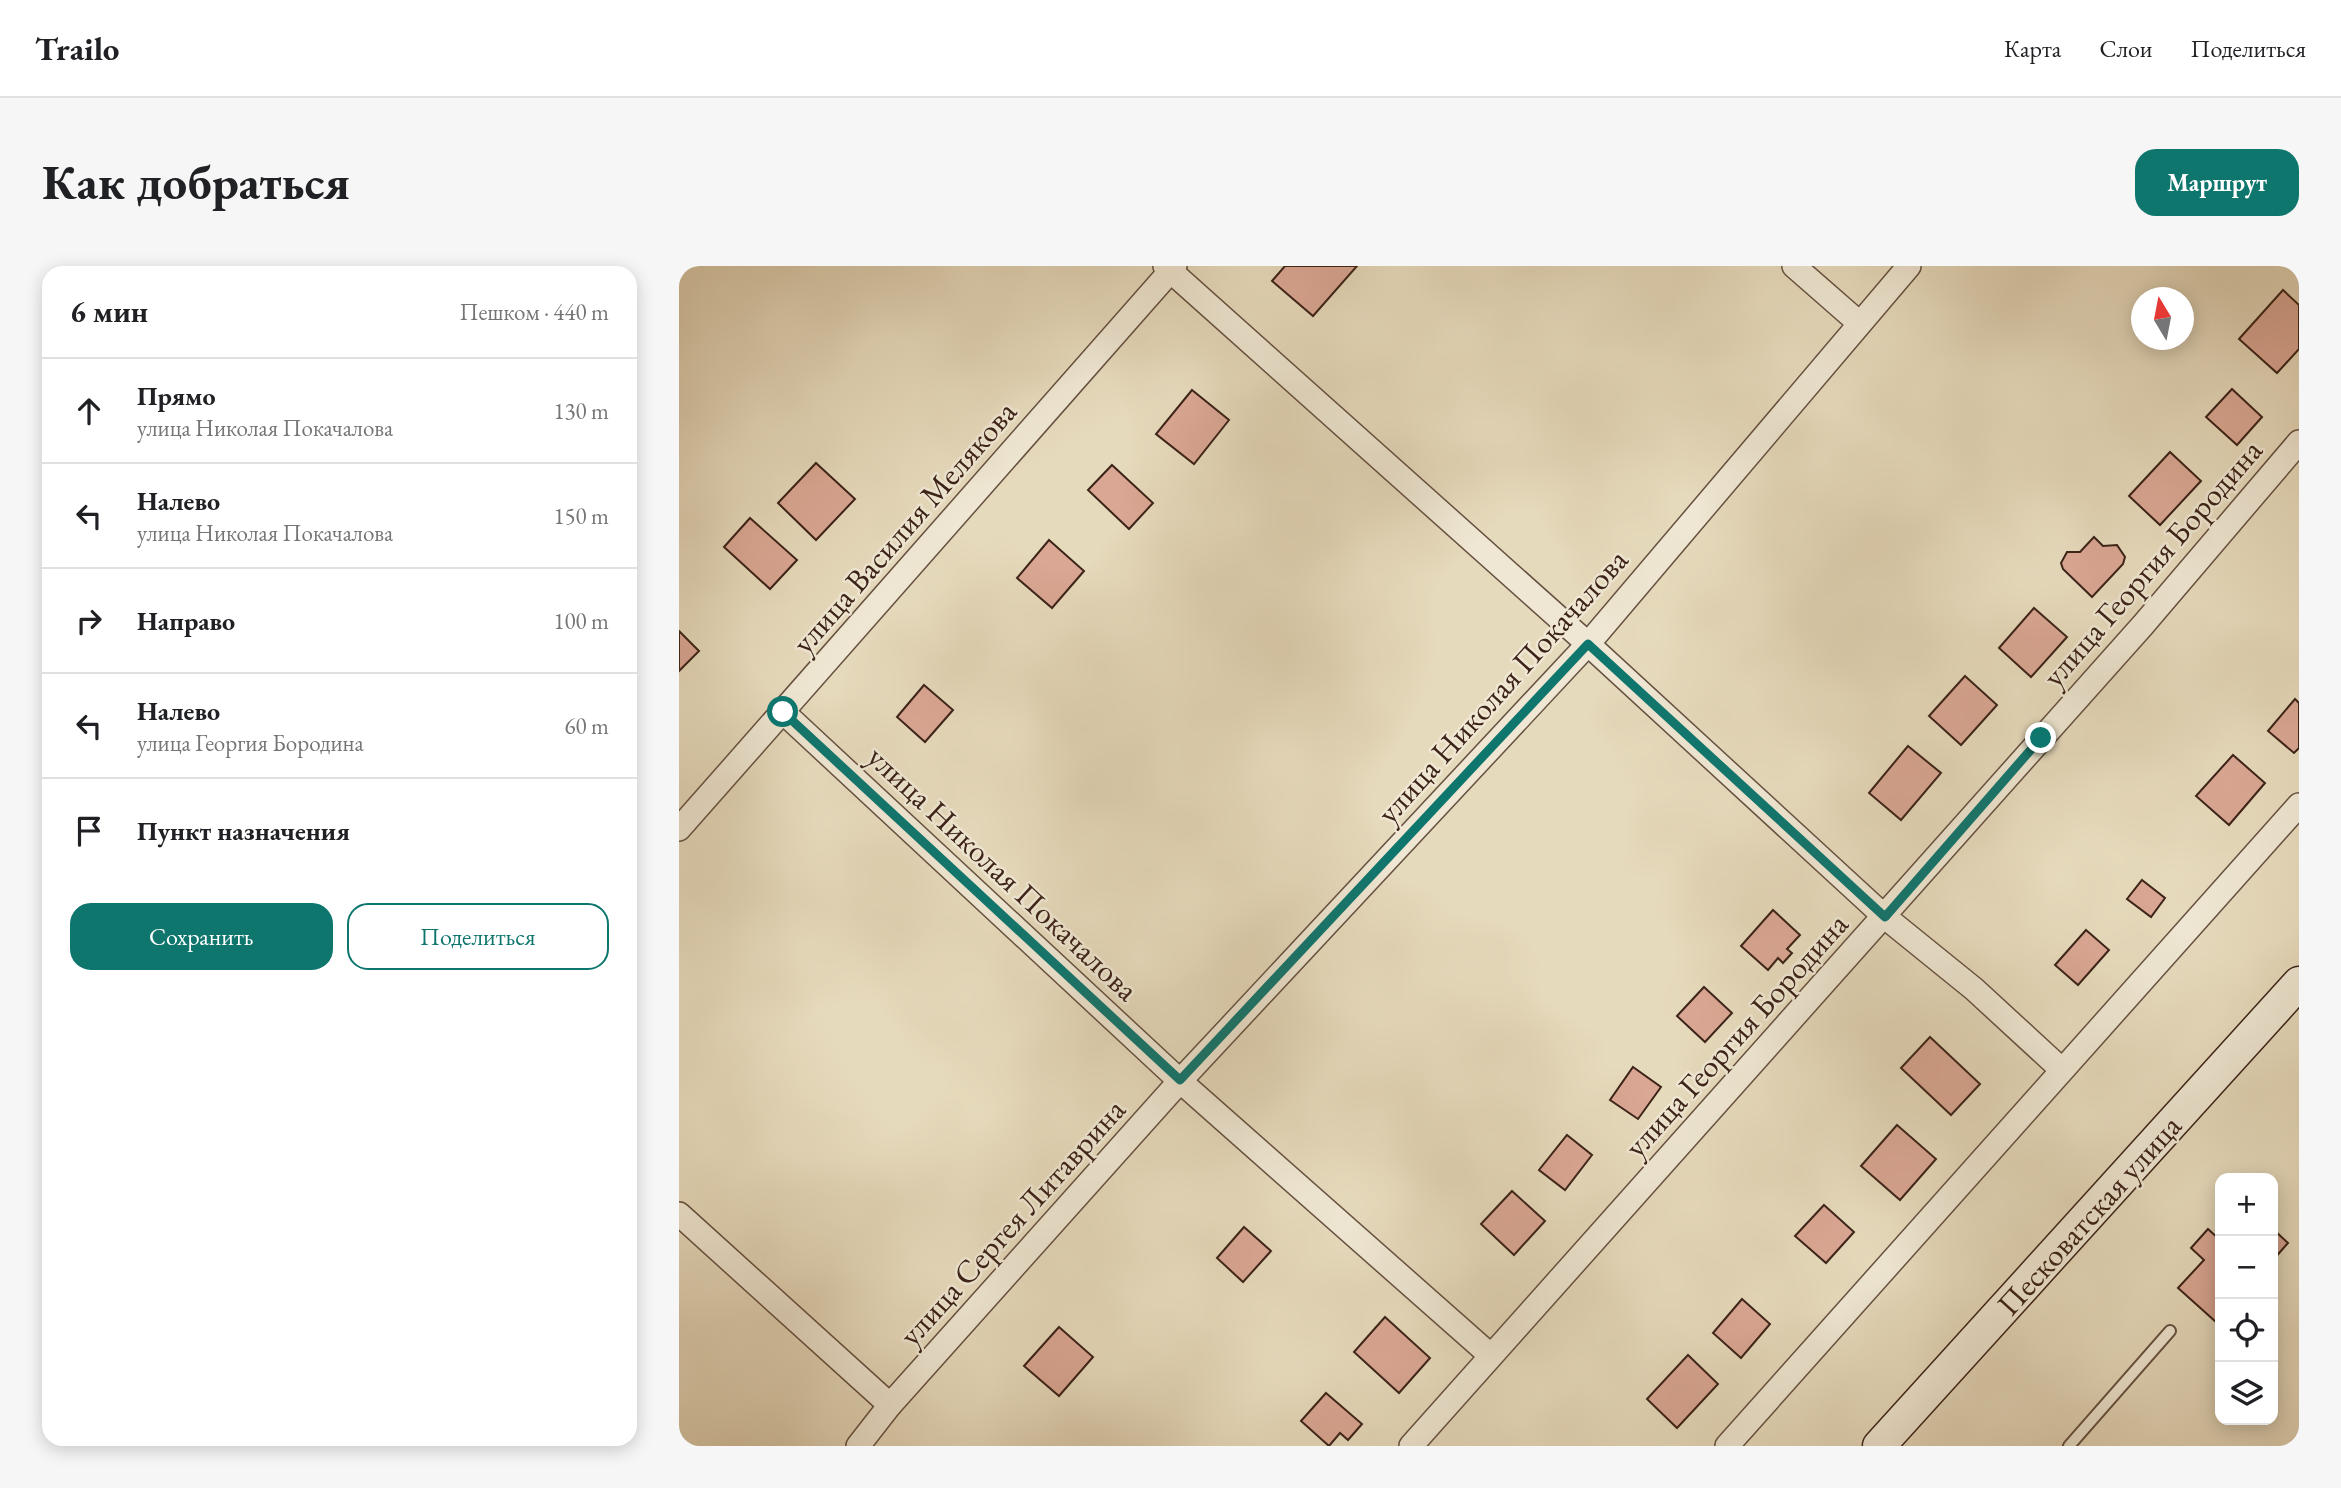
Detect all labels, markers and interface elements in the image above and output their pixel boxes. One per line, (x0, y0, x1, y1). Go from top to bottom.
text: Trailo (35, 27, 119, 70)
text: Карта (2004, 33, 2061, 64)
text: Слои (2099, 33, 2153, 64)
text: Поделиться (2191, 33, 2306, 64)
button: Маршрут (2135, 149, 2299, 216)
text: Как добраться (42, 150, 350, 214)
north arrow (2131, 287, 2194, 350)
text: 6 мин (70, 292, 148, 331)
text: Пешком · 440 m (460, 297, 609, 327)
text: Прямо (137, 379, 216, 413)
street label: улица Василия Мелякова (782, 391, 1026, 662)
icon: ahead (70, 392, 108, 430)
text: 130 m (553, 396, 609, 426)
text: улица Николая Покачалова (137, 413, 393, 443)
street label: улица Георгия Бородина (2033, 430, 2271, 696)
text: Налево (137, 484, 220, 518)
icon: left (70, 497, 108, 535)
text: 150 m (553, 501, 609, 531)
text: улица Николая Покачалова (137, 518, 393, 548)
street label: улица Николая Покачалова (1367, 539, 1637, 832)
icon: right (70, 602, 108, 640)
text: Направо (137, 604, 235, 638)
text: 100 m (553, 606, 609, 636)
text: Налево (137, 694, 220, 728)
route start (767, 696, 798, 727)
icon: left (70, 707, 108, 745)
text: 60 m (564, 711, 609, 741)
route end (2025, 722, 2056, 753)
text: улица Георгия Бородина (137, 728, 364, 758)
street label: улица Николая Покачалова (858, 736, 1148, 1010)
icon: arrive (70, 812, 108, 850)
text: Пункт назначения (137, 814, 350, 848)
button: Сохранить (70, 903, 333, 970)
button: Поделиться (347, 903, 609, 970)
street label: улица Георгия Бородина (1615, 904, 1857, 1166)
street label: улица Сергея Литаврина (890, 1089, 1135, 1355)
street label: Песковатская улица (1988, 1105, 2191, 1324)
map controls (2215, 1173, 2278, 1425)
button: + (2215, 1173, 2278, 1236)
button: − (2215, 1236, 2278, 1299)
button: locate (2215, 1299, 2278, 1362)
button: layers (2215, 1362, 2278, 1425)

